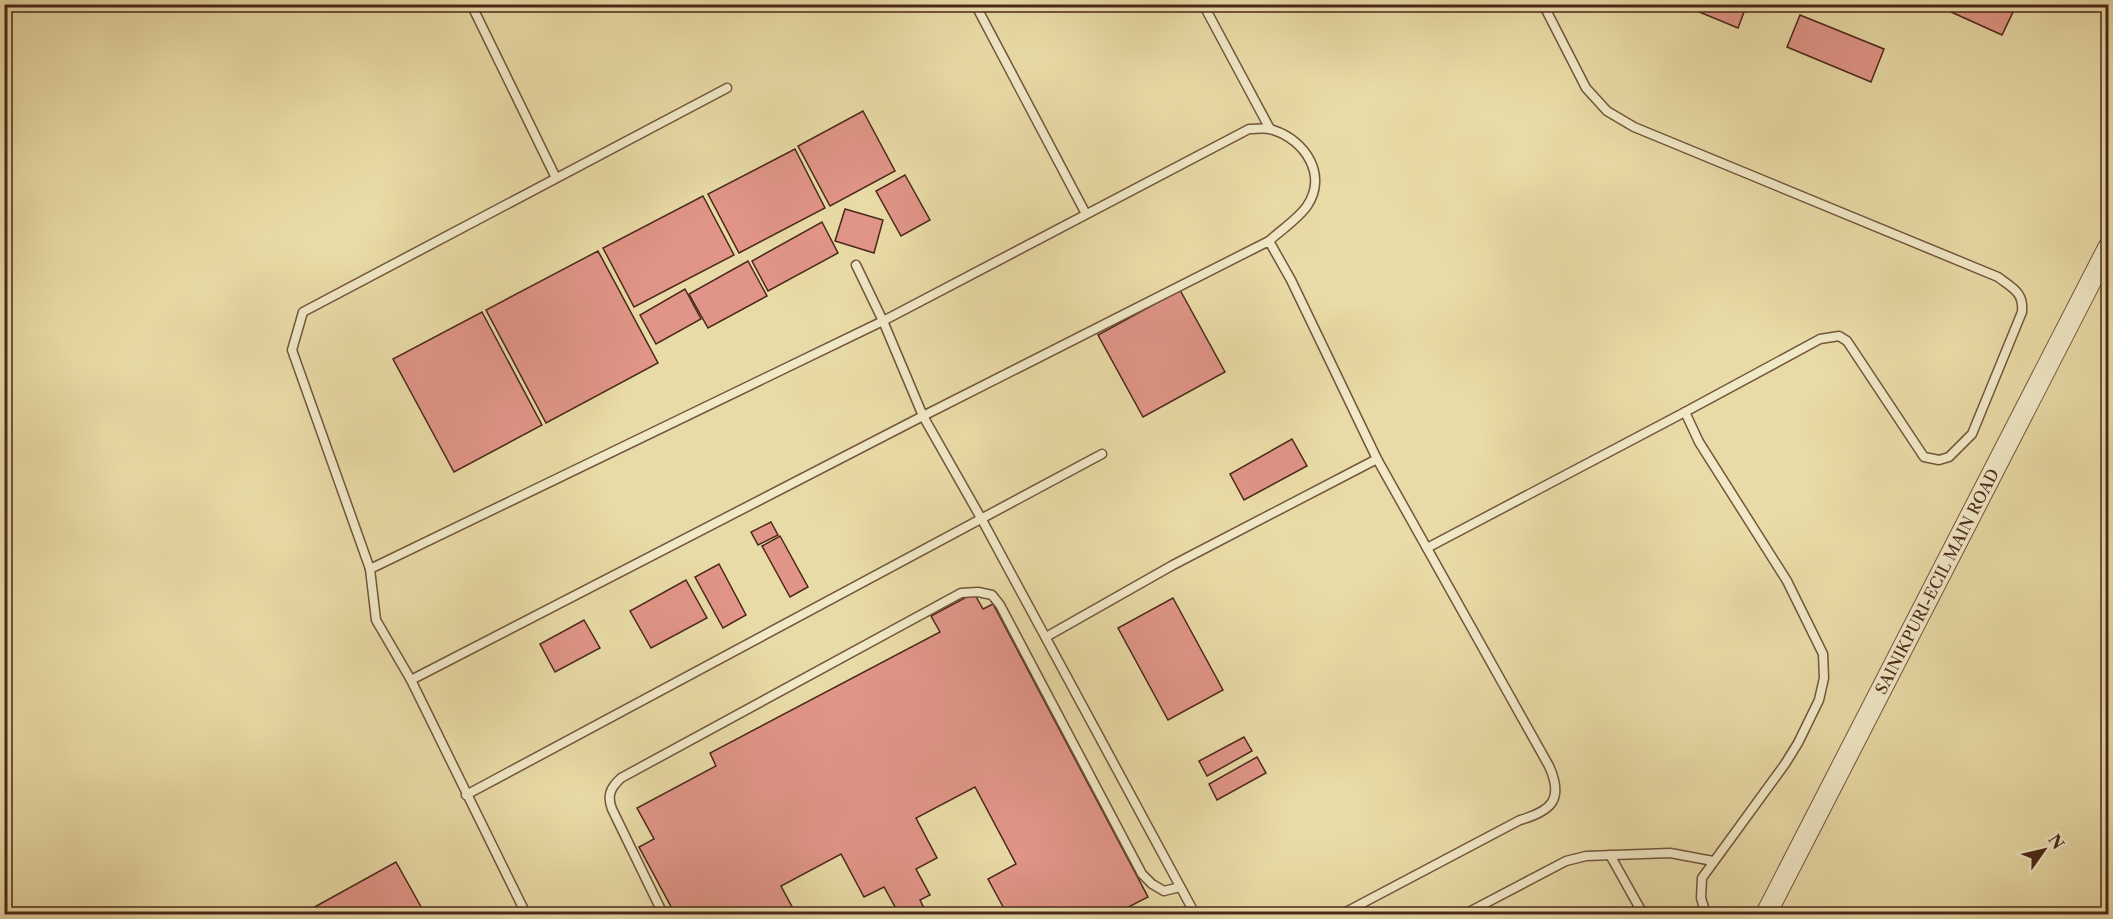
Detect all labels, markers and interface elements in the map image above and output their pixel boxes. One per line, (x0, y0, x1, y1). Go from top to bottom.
street label: SAINIKPURI-ECIL MAIN ROAD (1871, 465, 2003, 698)
north arrow (2014, 820, 2074, 880)
text: N (2044, 830, 2069, 853)

